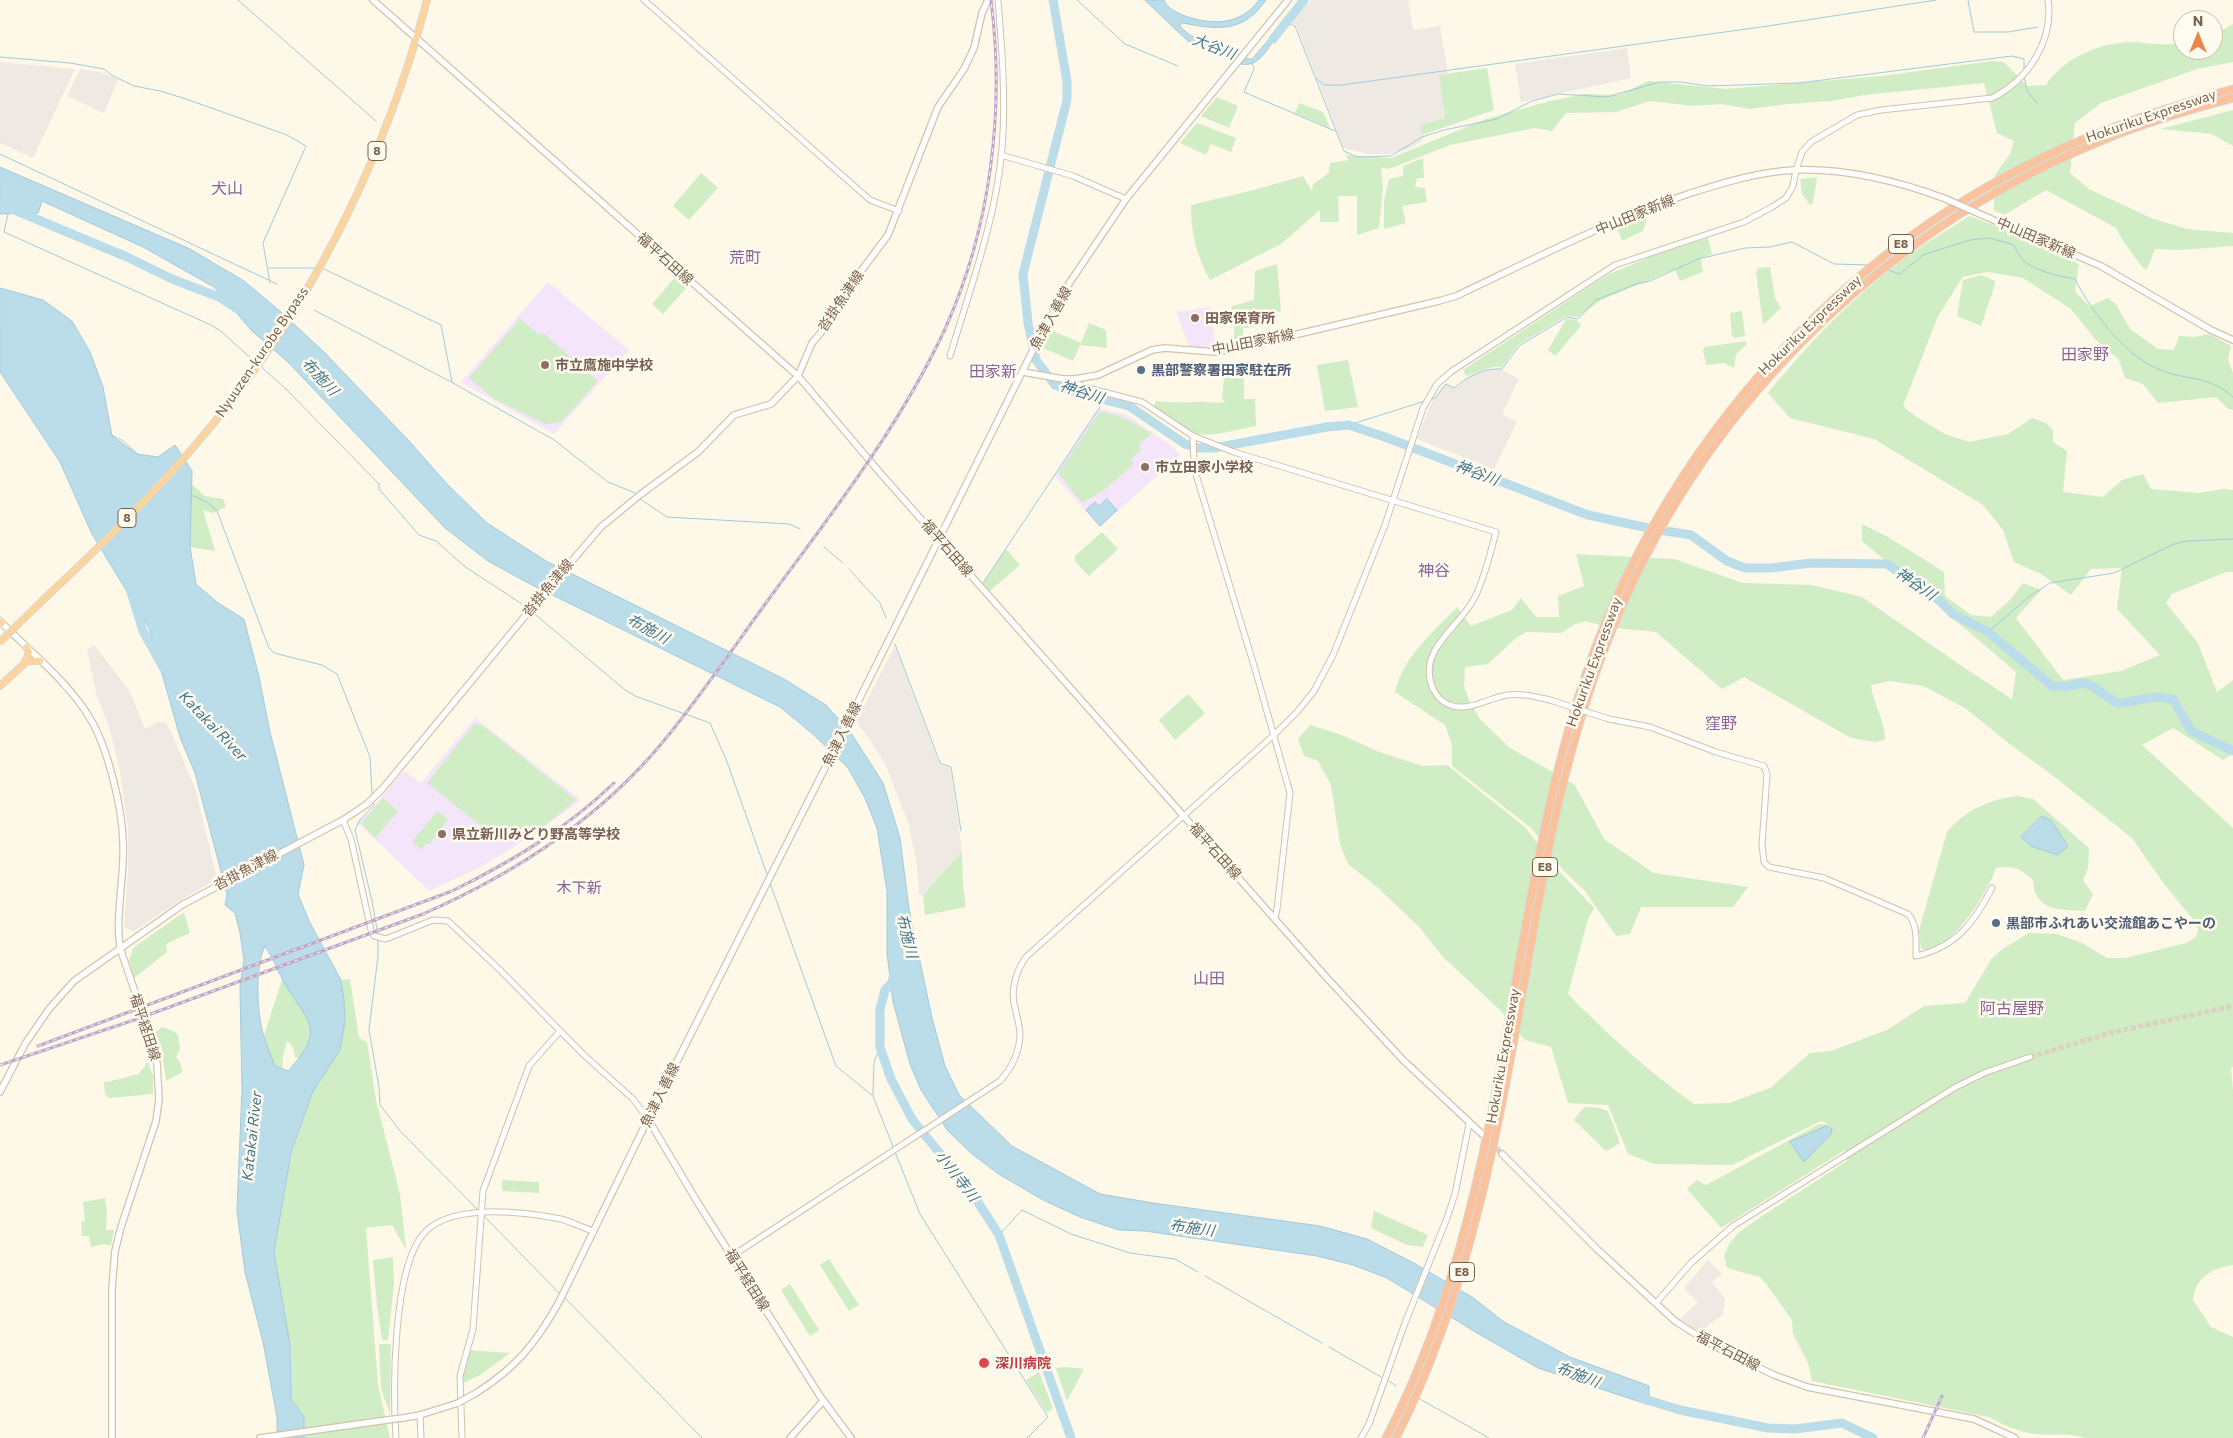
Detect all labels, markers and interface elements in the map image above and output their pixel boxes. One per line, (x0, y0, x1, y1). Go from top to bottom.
north arrow (2173, 10, 2223, 60)
text: N (2193, 12, 2203, 29)
water label: 大谷川 (1190, 31, 1238, 63)
street label: Hokuriku Expressway (2084, 86, 2218, 146)
road number: 8 (368, 142, 386, 160)
district label: 犬山 (211, 179, 243, 199)
street label: 中山田家新線 (1593, 191, 1677, 239)
street label: 中山田家新線 (1994, 214, 2078, 262)
street label: 福平石田線 (633, 229, 697, 289)
road number: E8 (1888, 234, 1914, 253)
district label: 荒町 (729, 248, 761, 268)
street label: 沓掛魚津線 (814, 267, 868, 335)
street label: Hokuriku Expressway (1755, 272, 1865, 378)
street label: 魚津入善線 (1027, 283, 1075, 353)
street label: Nyuuzen-kurobe Bypass (212, 284, 312, 420)
place label: 田家保育所 (1205, 310, 1275, 326)
marker: 田家保育所 (1189, 312, 1201, 324)
street label: 中山田家新線 (1210, 326, 1296, 358)
district label: 田家野 (2061, 345, 2109, 365)
water label: 布施川 (298, 354, 342, 400)
place label: 市立鷹施中学校 (555, 357, 653, 373)
marker: 市立鷹施中学校 (539, 359, 551, 371)
district label: 田家新 (969, 362, 1017, 382)
place label: 黒部警察署田家駐在所 (1151, 362, 1291, 378)
marker: 黒部警察署田家駐在所 (1135, 364, 1147, 376)
water label: 神谷川 (1058, 376, 1106, 408)
water label: 神谷川 (1453, 457, 1501, 489)
place label: 市立田家小学校 (1155, 459, 1253, 475)
marker: 市立田家小学校 (1139, 461, 1151, 473)
road number: 8 (118, 508, 136, 528)
street label: 福平石田線 (918, 516, 976, 580)
street label: 沓掛魚津線 (519, 556, 577, 620)
district label: 神谷 (1418, 561, 1450, 581)
water label: 神谷川 (1892, 564, 1940, 604)
street label: Hokuriku Expressway (1563, 595, 1625, 729)
water label: 布施川 (624, 610, 672, 648)
water label: Katakai River (175, 687, 251, 765)
street label: 魚津入善線 (819, 699, 865, 769)
district label: 窪野 (1705, 714, 1737, 734)
street label: 福平石田線 (1185, 819, 1245, 883)
place label: 県立新川みどり野高等学校 (452, 826, 620, 842)
marker: 県立新川みどり野高等学校 (436, 828, 448, 840)
street label: 沓掛魚津線 (211, 846, 281, 894)
road number: E8 (1532, 858, 1558, 876)
district label: 木下新 (557, 879, 601, 897)
water label: 布施川 (893, 912, 921, 960)
place label: 黒部市ふれあい交流館あこやーの (2006, 915, 2216, 931)
marker: 黒部市ふれあい交流館あこやーの (1990, 917, 2002, 929)
district label: 山田 (1193, 969, 1225, 989)
street label: Hokuriku Expressway (1483, 987, 1523, 1125)
street label: 福平経田線 (126, 991, 164, 1063)
district label: 阿古屋野 (1980, 999, 2044, 1019)
street label: 魚津入善線 (637, 1060, 683, 1130)
water label: Katakai River (238, 1090, 266, 1182)
water label: 小川寺川 (931, 1147, 983, 1205)
water label: 布施川 (1168, 1216, 1216, 1240)
street label: 福平経田線 (721, 1246, 773, 1314)
road number: E8 (1450, 1262, 1474, 1282)
street label: 福平石田線 (1693, 1328, 1763, 1374)
place label: 深川病院 (995, 1355, 1051, 1371)
marker: 深川病院 (977, 1356, 991, 1370)
water label: 布施川 (1554, 1359, 1602, 1391)

